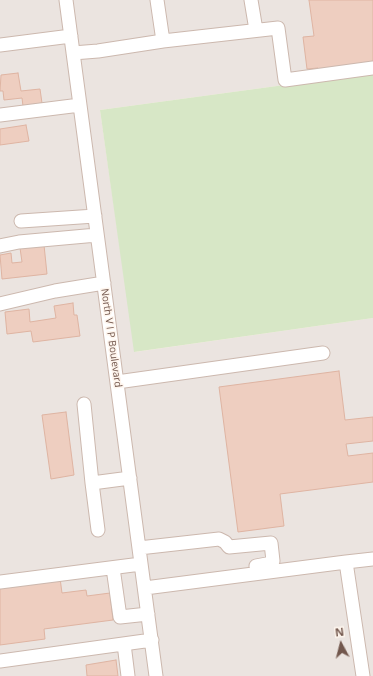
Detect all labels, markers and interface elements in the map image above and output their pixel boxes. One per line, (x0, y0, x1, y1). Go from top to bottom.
street label: North V I P Boulevard (98, 288, 124, 388)
north arrow (321, 624, 361, 664)
text: N (334, 624, 345, 640)

